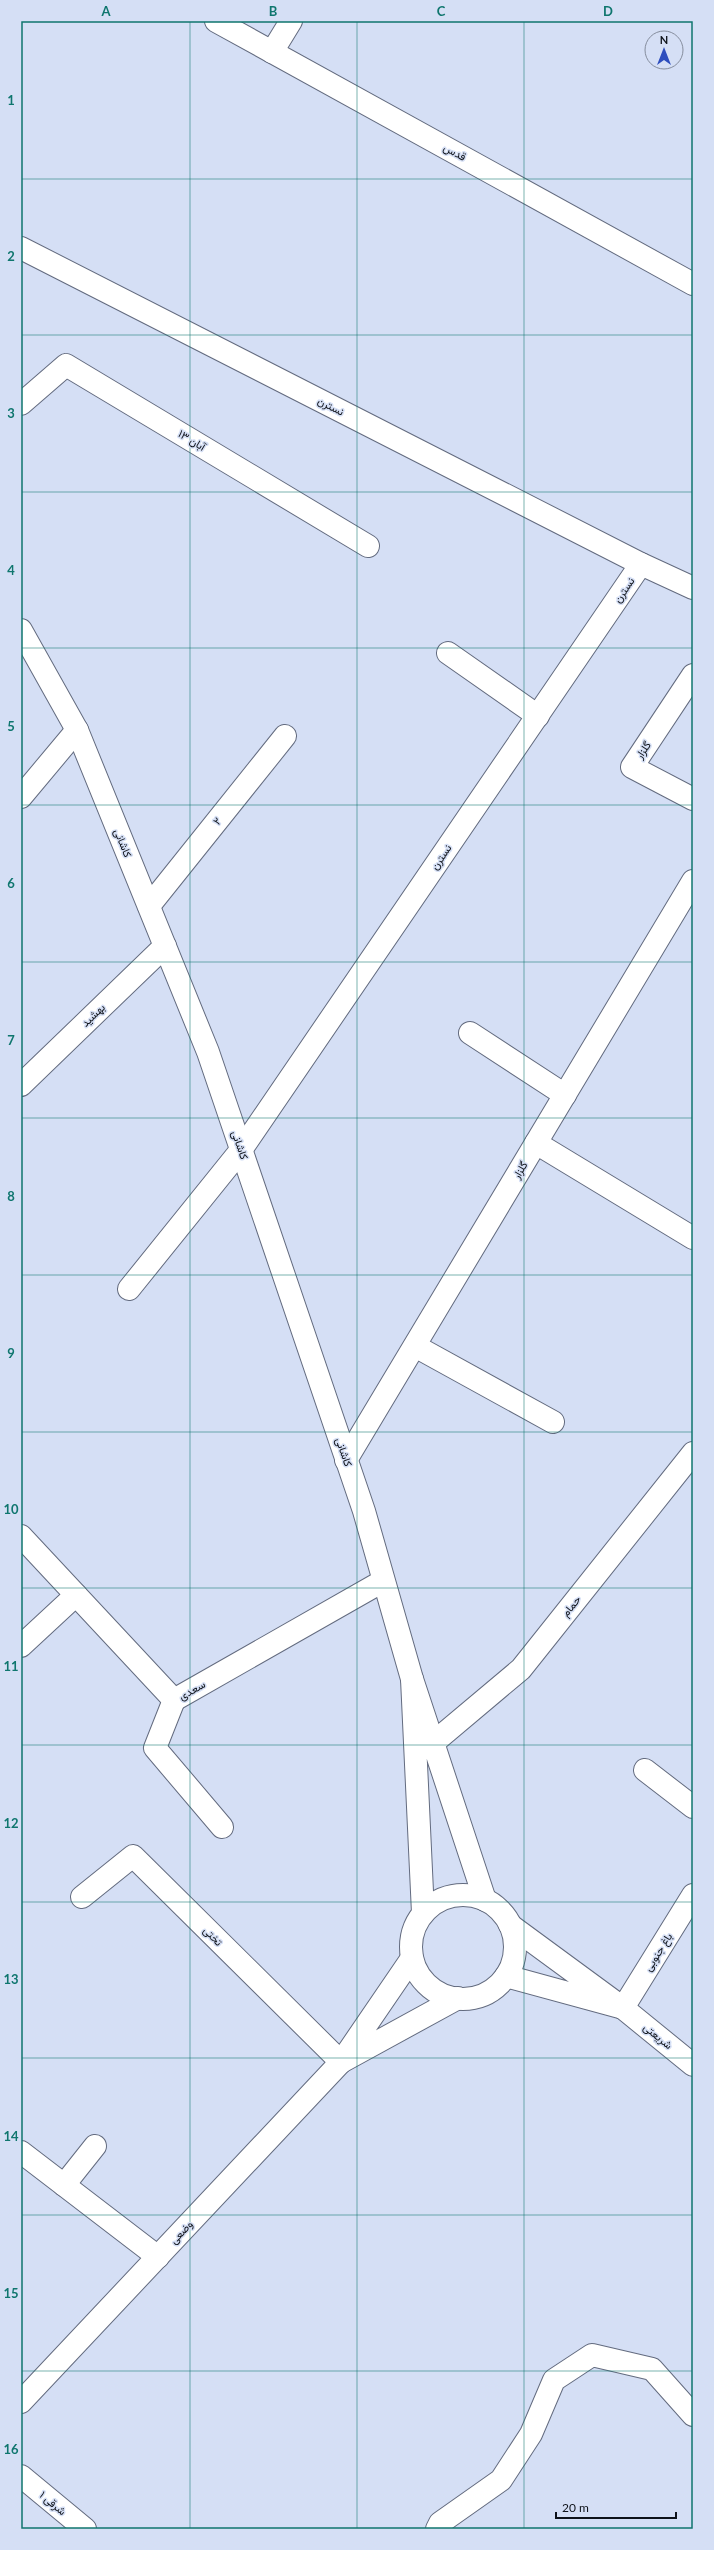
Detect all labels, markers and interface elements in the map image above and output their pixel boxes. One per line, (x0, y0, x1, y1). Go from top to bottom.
text: A (100, 3, 111, 19)
text: B (269, 3, 278, 19)
text: C (437, 3, 446, 19)
text: D (603, 3, 613, 19)
north arrow (644, 30, 684, 70)
text: N (660, 33, 668, 46)
text: 1 (7, 92, 15, 108)
street label: قدس (441, 140, 469, 164)
text: 2 (7, 248, 15, 264)
street label: نسترن (315, 393, 347, 419)
text: 3 (7, 405, 15, 421)
street label: ۱۳ آبان (176, 426, 209, 454)
text: 4 (7, 562, 15, 578)
street label: نسترن (610, 575, 638, 605)
text: 5 (7, 718, 15, 734)
street label: گلزار (632, 738, 654, 762)
street label: ۲ (210, 814, 224, 827)
street label: کاشانی (111, 827, 135, 859)
street label: نسترن (427, 842, 455, 872)
text: 6 (7, 875, 15, 891)
street label: بهشید (78, 1000, 108, 1030)
text: 7 (7, 1032, 15, 1048)
street label: کاشانی (229, 1129, 251, 1161)
street label: گلزار (509, 1159, 531, 1182)
text: 8 (7, 1188, 15, 1204)
text: 9 (7, 1345, 15, 1361)
street label: کاشانی (333, 1436, 355, 1468)
text: 10 (3, 1501, 19, 1517)
street label: حمام (558, 1593, 584, 1620)
text: 11 (3, 1658, 19, 1674)
street label: سعدی (176, 1677, 208, 1703)
text: 12 (3, 1815, 19, 1831)
street label: تختی (200, 1923, 226, 1949)
street label: باغ جنوبی (641, 1930, 676, 1974)
text: 13 (3, 1971, 19, 1987)
street label: شریعتی (640, 2020, 676, 2052)
text: 14 (3, 2128, 19, 2144)
street label: وضعی (166, 2217, 196, 2247)
text: 15 (3, 2285, 19, 2301)
text: 16 (3, 2441, 19, 2457)
street label: ۱ شرقی (37, 2488, 69, 2518)
scale bar (556, 2494, 676, 2520)
text: 20 m (562, 2500, 589, 2515)

